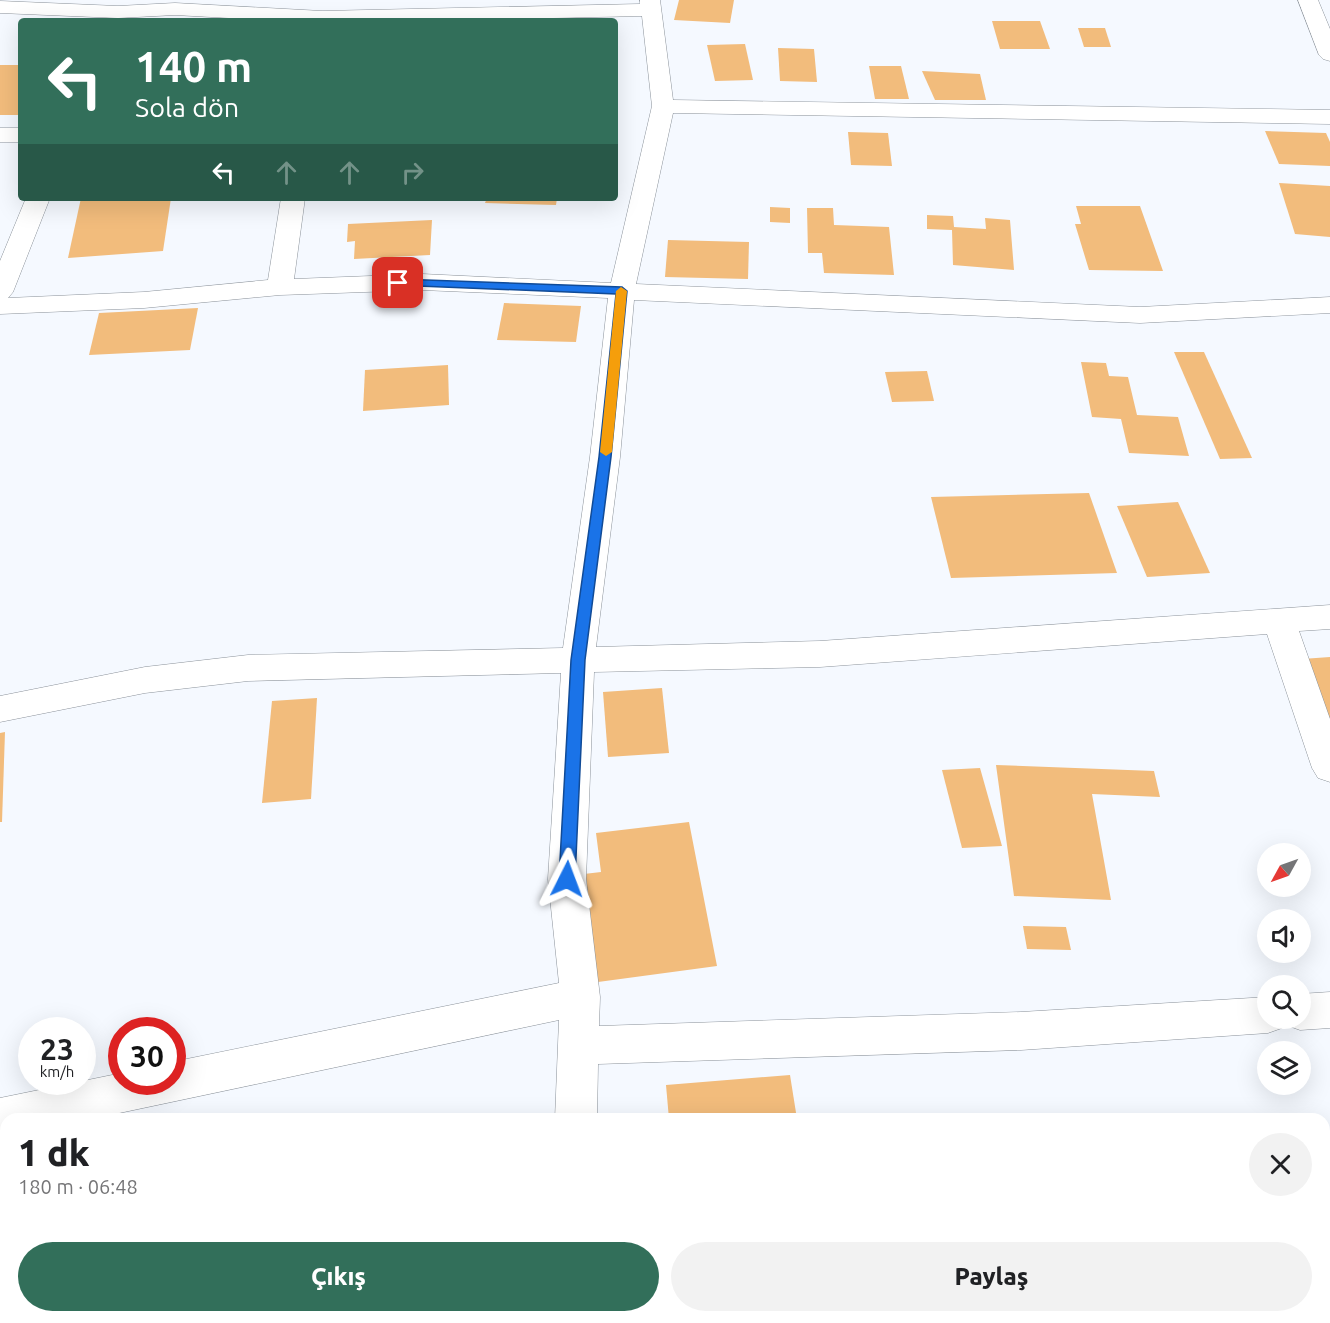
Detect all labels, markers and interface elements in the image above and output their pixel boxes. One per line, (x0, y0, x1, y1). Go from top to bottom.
icon: left (36, 42, 114, 120)
text: 140 m (135, 43, 252, 90)
text: Sola dön (135, 92, 239, 122)
icon: left (207, 156, 240, 189)
icon: ahead (270, 156, 303, 189)
icon: ahead (333, 156, 366, 189)
icon: right (396, 156, 429, 189)
pin (372, 257, 423, 308)
icon: arrive (381, 266, 414, 299)
north arrow (1257, 843, 1311, 897)
map controls (1257, 843, 1311, 1095)
position arrow (535, 847, 599, 911)
button: sound (1257, 909, 1311, 963)
button: search (1257, 975, 1311, 1029)
speed limit sign: 30 (108, 1017, 186, 1095)
text: 23 (40, 1032, 74, 1066)
button: layers (1257, 1041, 1311, 1095)
text: km/h (40, 1063, 74, 1080)
text: 1 dk (18, 1132, 90, 1173)
button: close (1249, 1133, 1312, 1196)
text: 180 m · 06:48 (18, 1175, 138, 1198)
button: Çıkış (18, 1242, 659, 1311)
button: Paylaş (671, 1242, 1312, 1311)

